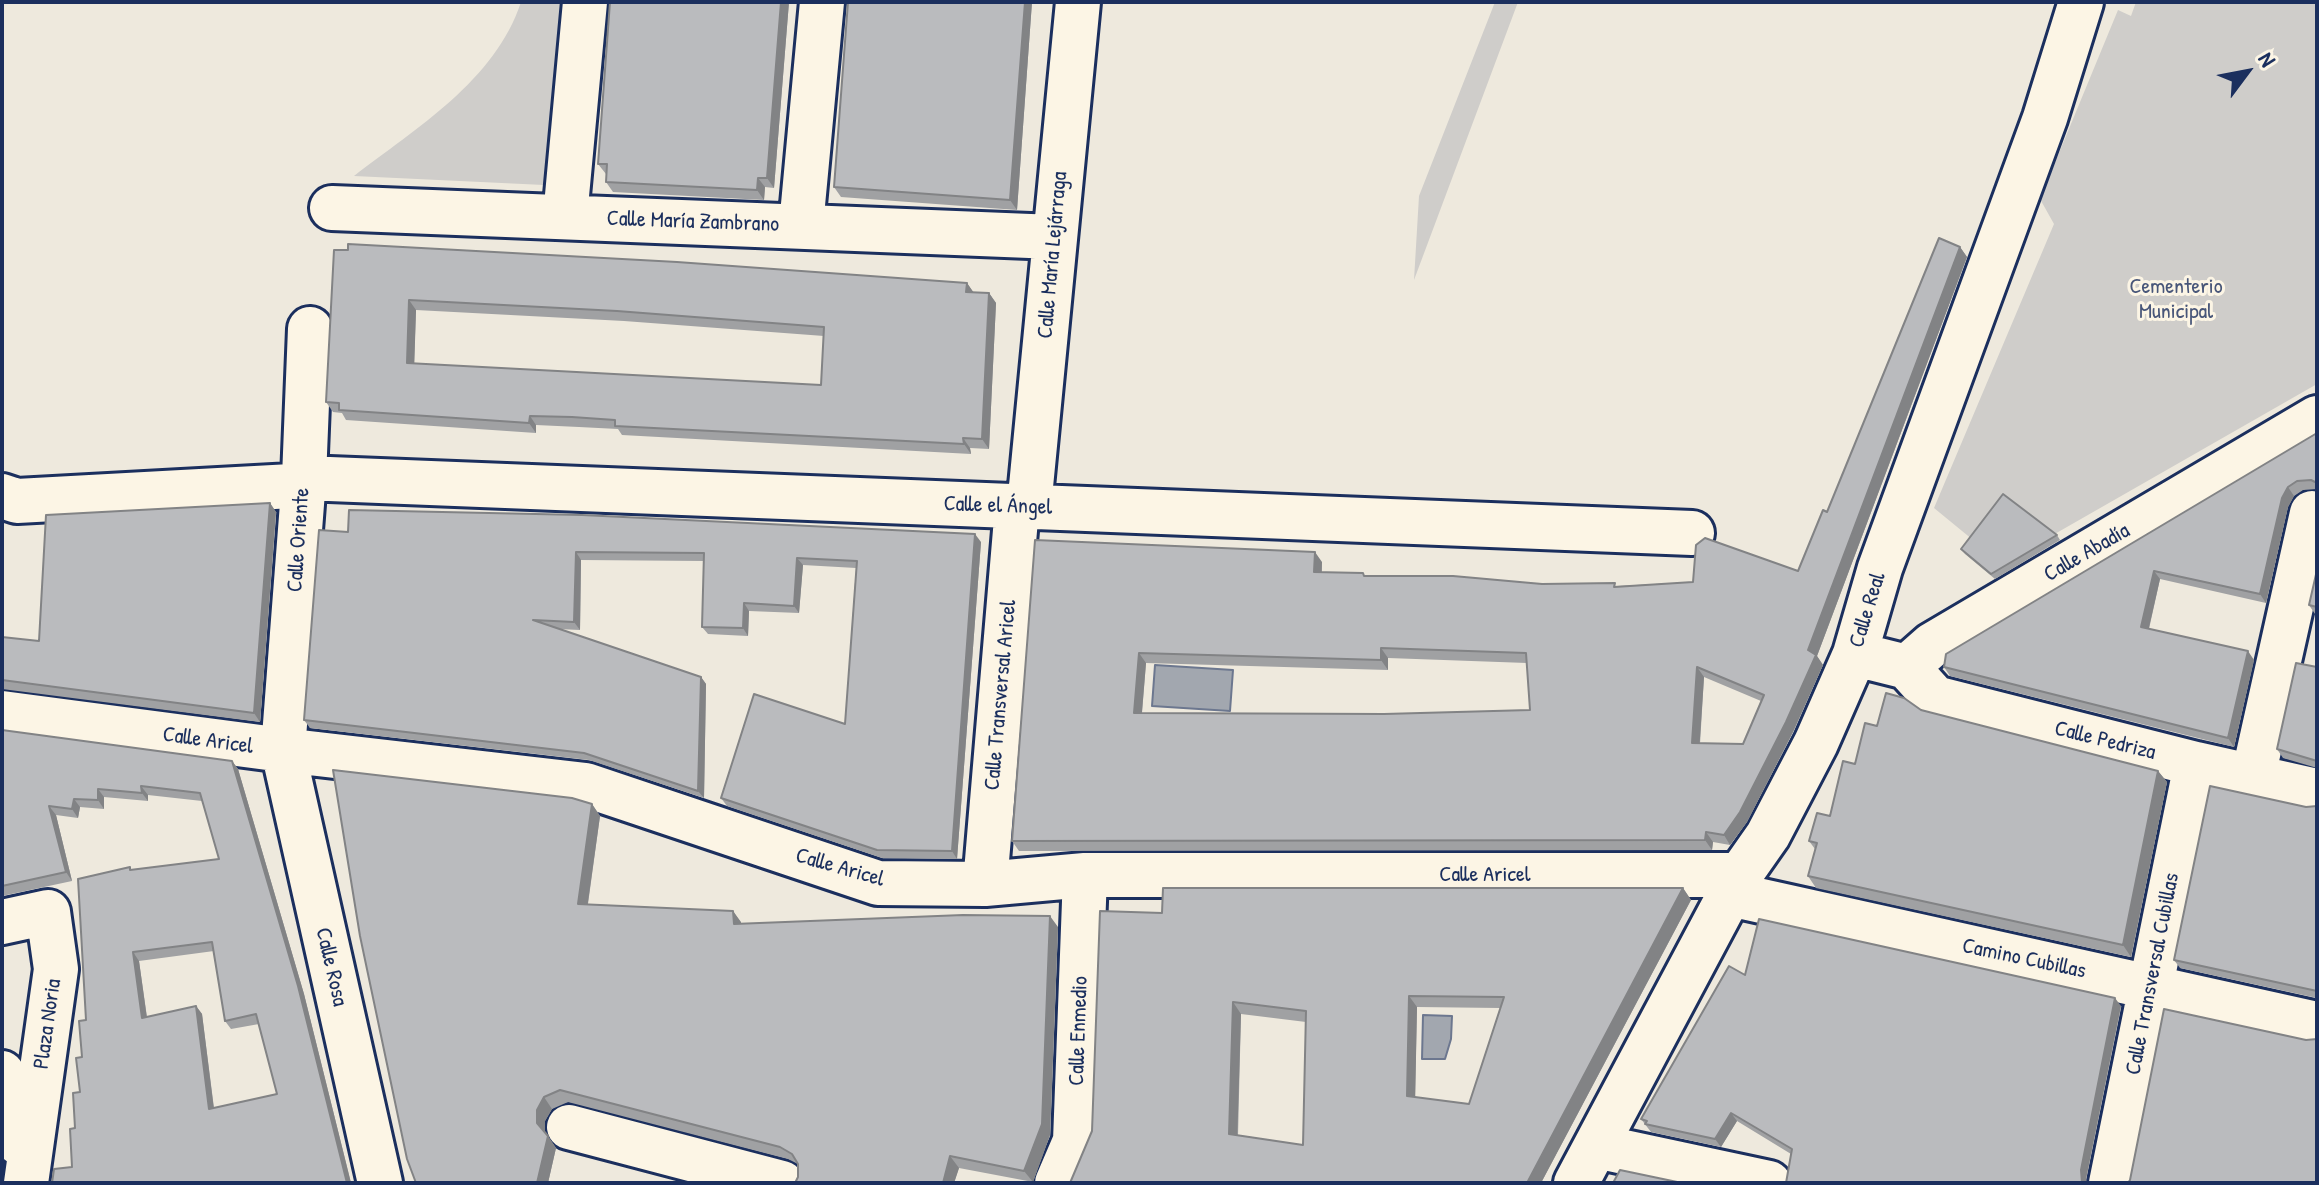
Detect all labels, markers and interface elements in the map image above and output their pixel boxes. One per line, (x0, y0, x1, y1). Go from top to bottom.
north arrow (2207, 32, 2287, 112)
text: N (2252, 46, 2283, 72)
street label: Calle María Lejárraga (1033, 170, 1073, 340)
street label: Calle María Zambrano (606, 206, 780, 238)
park label: Cementerio Municipal (2129, 274, 2223, 326)
street label: Calle Oriente (282, 487, 316, 593)
street label: Calle el Ángel (943, 491, 1053, 521)
street label: Calle Abadía (2039, 518, 2135, 588)
street label: Calle Real (1844, 569, 1892, 651)
street label: Calle Transversal Aricel (980, 599, 1022, 791)
street label: Calle Pedriza (2052, 716, 2158, 766)
street label: Calle Aricel (161, 722, 255, 760)
street label: Calle Aricel (793, 843, 887, 893)
street label: Calle Aricel (1439, 862, 1531, 888)
street label: Calle Transversal Cubillas (2120, 871, 2186, 1077)
street label: Calle Rosa (309, 925, 353, 1009)
street label: Camino Cubillas (1960, 933, 2088, 985)
street label: Calle Enmedio (1064, 976, 1094, 1086)
street label: Plaza Noria (29, 977, 67, 1071)

